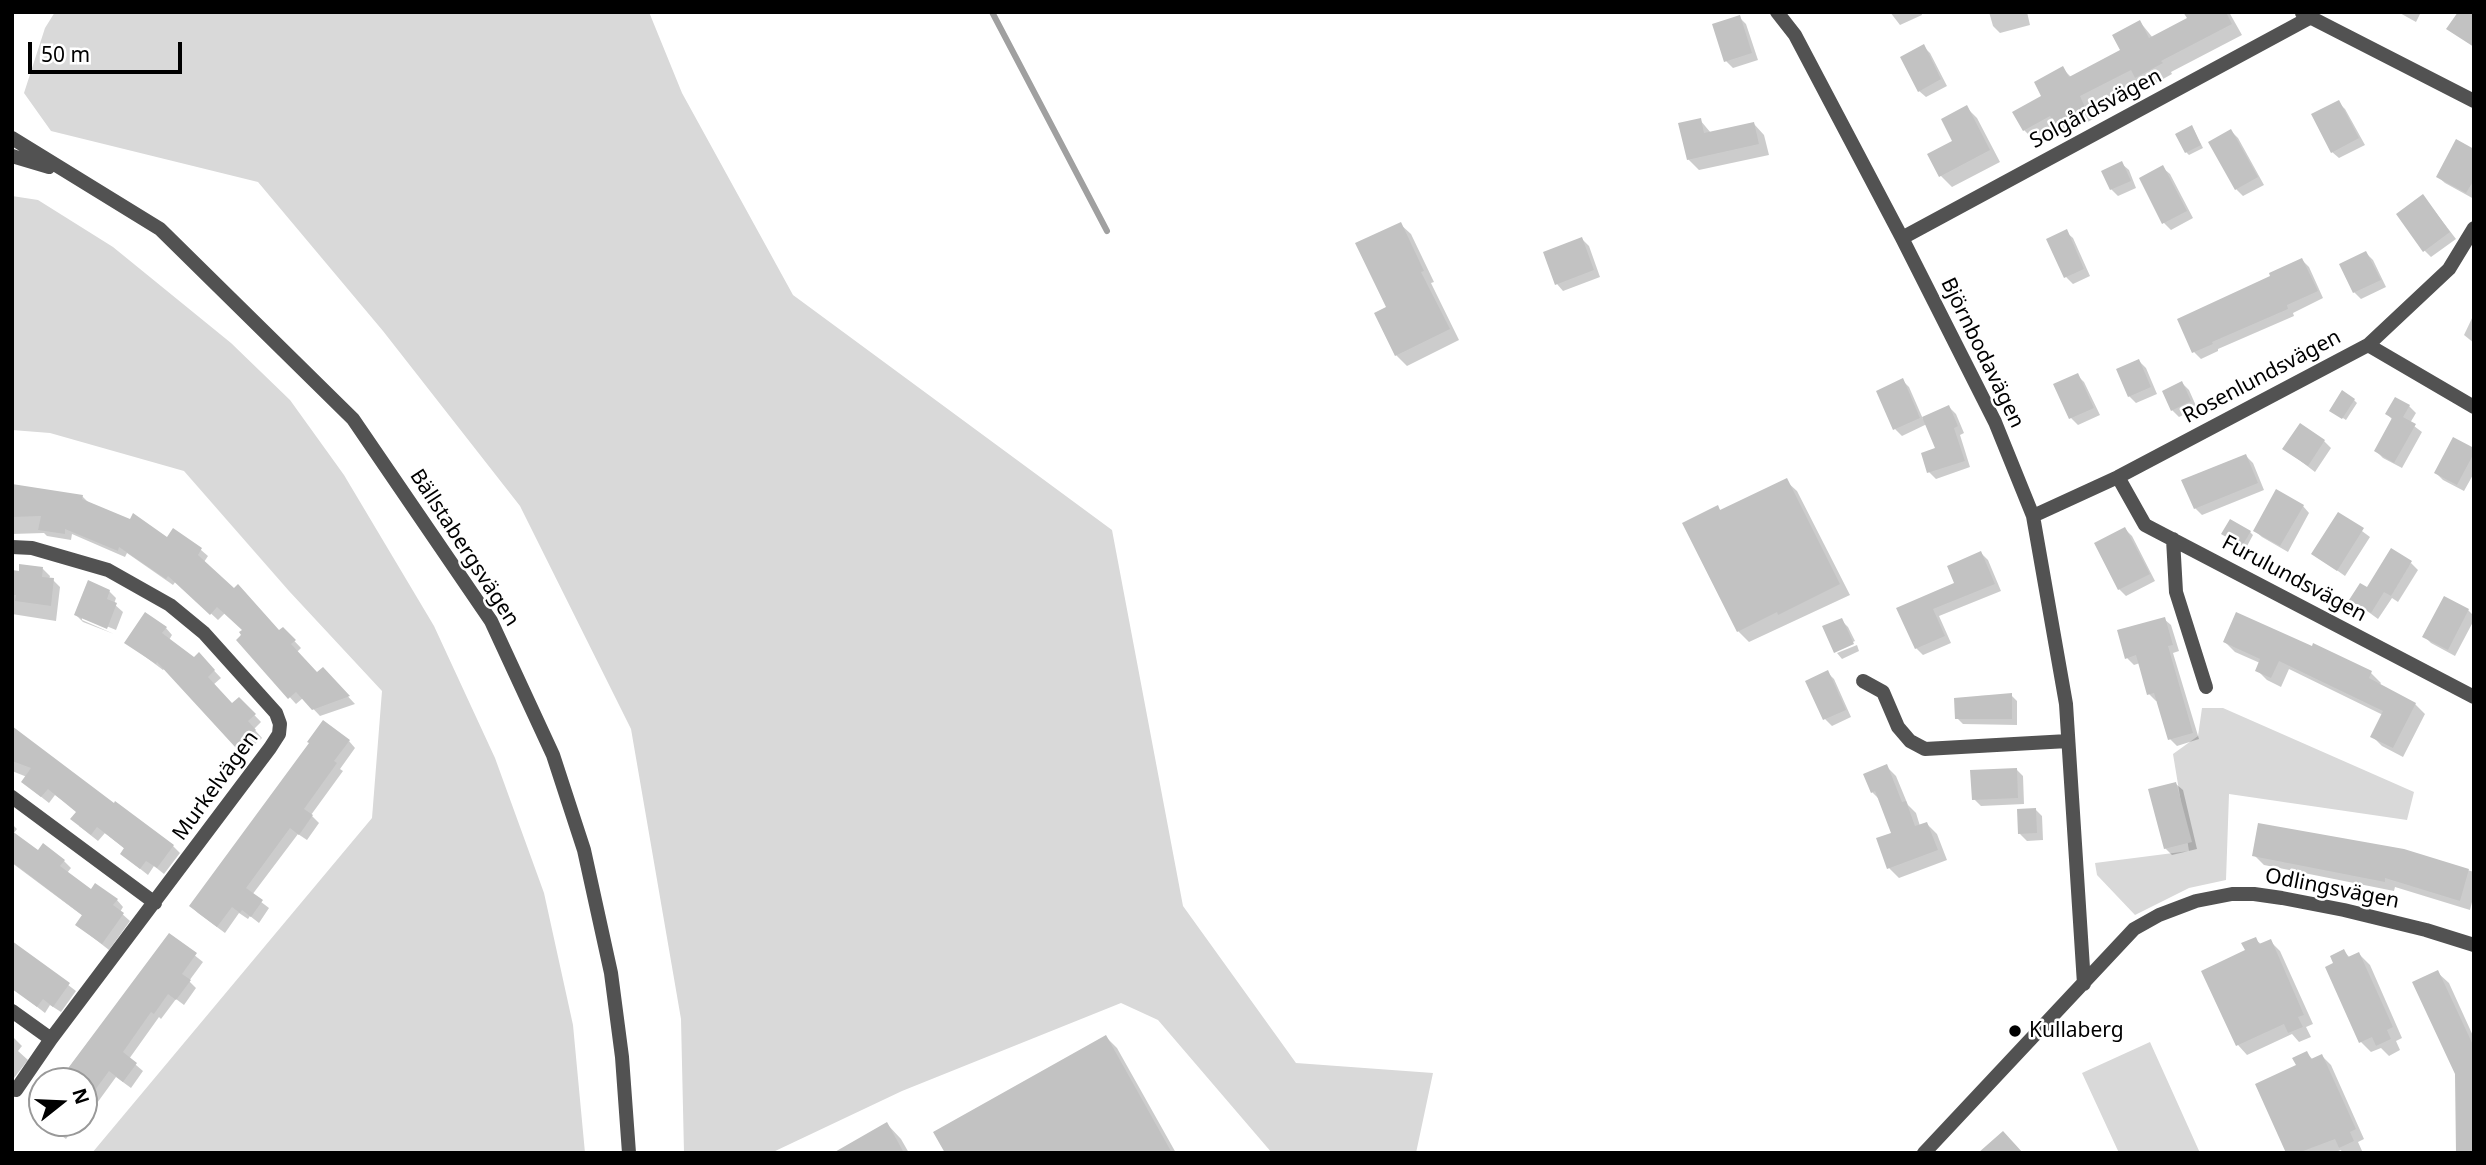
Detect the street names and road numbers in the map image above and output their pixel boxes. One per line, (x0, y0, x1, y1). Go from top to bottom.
street label: Solgårdsvägen (2026, 64, 2166, 154)
street label: Björnbodavägen (1935, 274, 2029, 432)
street label: Rosenlundsvägen (2179, 325, 2345, 429)
street label: Bällstabergsvägen (404, 465, 524, 631)
street label: Furulundsvägen (2217, 530, 2371, 628)
street label: Murkelvägen (168, 726, 264, 846)
street label: Odlingsvägen (2263, 864, 2401, 914)

